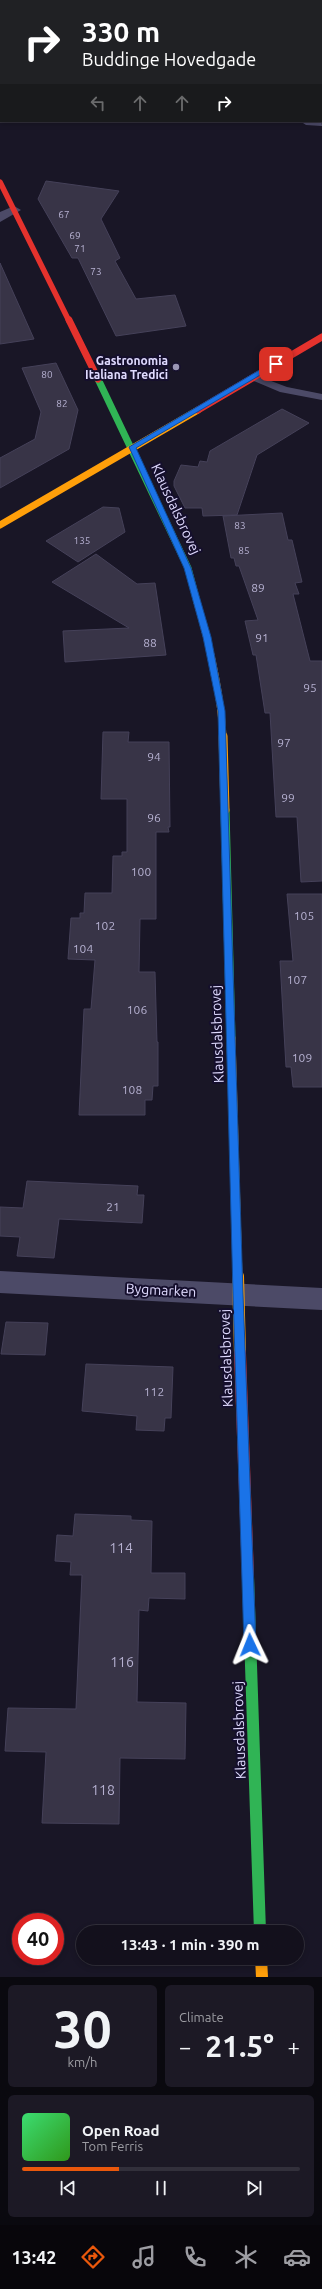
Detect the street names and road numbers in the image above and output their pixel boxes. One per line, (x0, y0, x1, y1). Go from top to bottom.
street label: Klausdalsbrovej (148, 461, 204, 557)
street label: Klausdalsbrovej (207, 985, 227, 1083)
street label: Bygmarken (125, 1280, 197, 1300)
street label: Klausdalsbrovej (216, 1309, 236, 1407)
street label: Klausdalsbrovej (229, 1681, 249, 1779)

